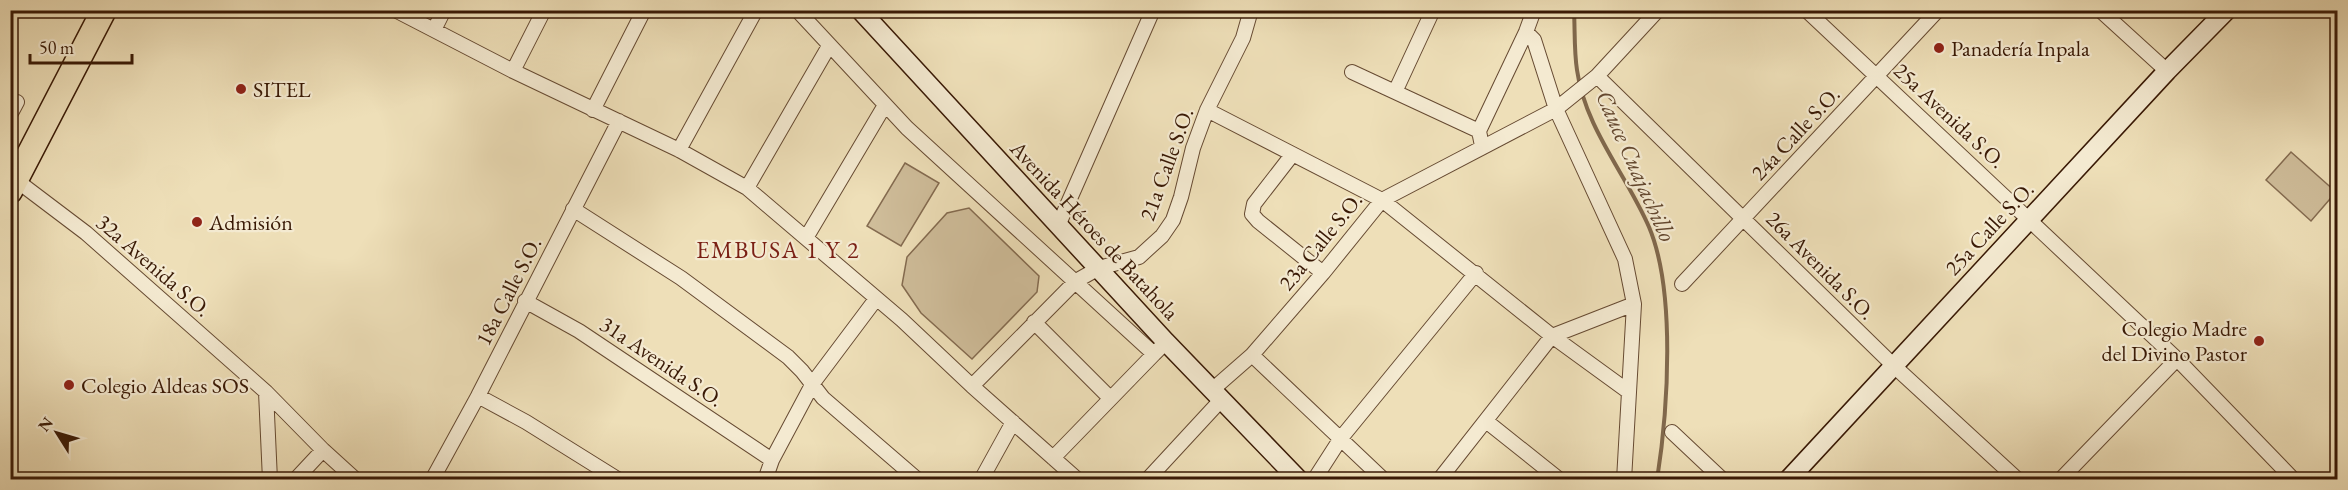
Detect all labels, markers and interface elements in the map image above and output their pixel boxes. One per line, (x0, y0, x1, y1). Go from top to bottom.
scale bar (30, 27, 132, 65)
place label: Panadería Inpala (1951, 34, 2090, 63)
text: 50 m (39, 36, 74, 59)
marker: Panadería Inpala (1932, 41, 1946, 55)
street label: 25a Avenida S.O. (1888, 56, 2012, 175)
place label: SITEL (253, 75, 311, 104)
street label: 24a Calle S.O. (1745, 80, 1846, 186)
marker: SITEL (234, 82, 248, 96)
water label: Cauce Cuajachillo (1589, 85, 1684, 246)
street label: 21a Calle S.O. (1133, 104, 1200, 225)
street label: Avenida Héroes de Batahola (1003, 134, 1185, 326)
street label: 25a Calle S.O. (1939, 175, 2040, 281)
street label: 23a Calle S.O. (1272, 186, 1369, 296)
street label: 26a Avenida S.O. (1760, 205, 1881, 326)
street label: 32a Avenida S.O. (90, 208, 217, 323)
place label: Admisión (208, 208, 293, 237)
marker: Admisión (190, 215, 204, 229)
street label: 18a Calle S.O. (469, 232, 548, 350)
district label: EMBUSA 1 Y 2 (696, 234, 860, 265)
street label: 31a Avenida S.O. (594, 309, 729, 413)
place label: Colegio Madre del Divino Pastor (2102, 314, 2248, 368)
marker: Colegio Madre del Divino Pastor (2252, 334, 2266, 348)
place label: Colegio Aldeas SOS (81, 371, 249, 400)
marker: Colegio Aldeas SOS (62, 378, 76, 392)
north arrow (27, 403, 87, 463)
text: N (33, 413, 58, 436)

